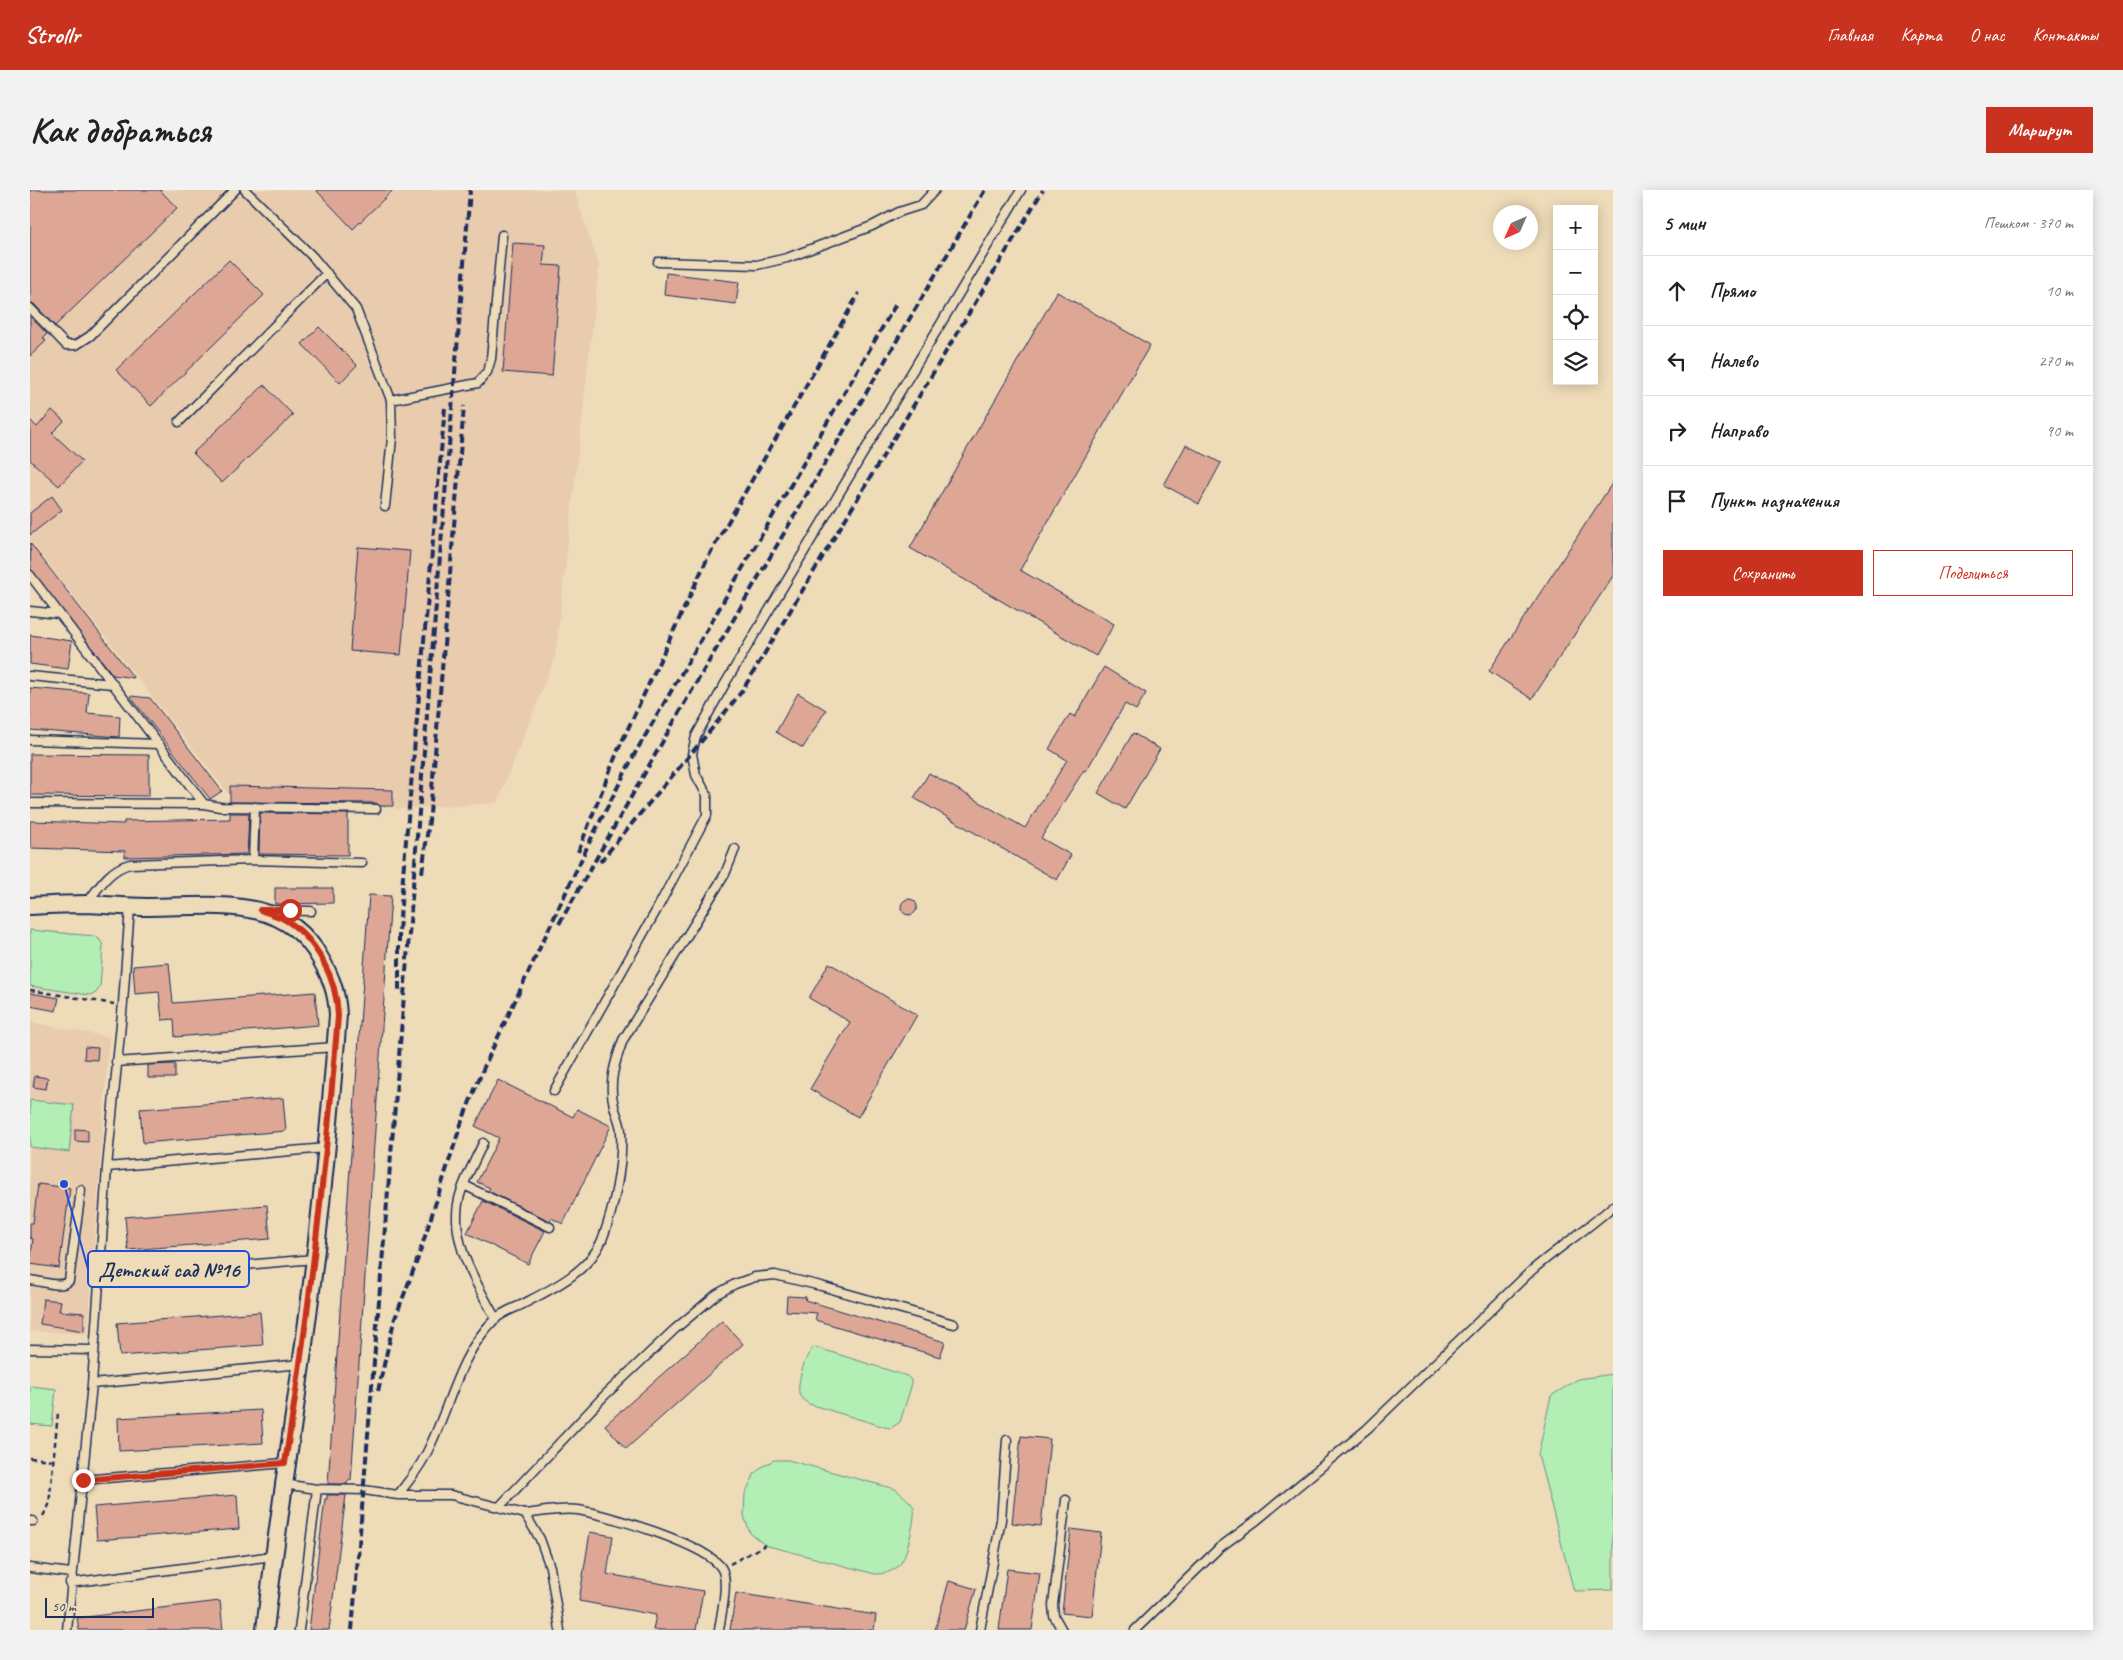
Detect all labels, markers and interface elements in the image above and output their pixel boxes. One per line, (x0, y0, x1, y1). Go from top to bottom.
text: Strollr (25, 20, 80, 50)
text: Главная (1828, 24, 1873, 46)
text: Карта (1901, 24, 1942, 46)
text: О нас (1970, 24, 2005, 46)
text: Контакты (2033, 24, 2098, 46)
button: Маршрут (1986, 107, 2093, 153)
text: Как добраться (30, 108, 211, 153)
north arrow (1493, 205, 1538, 250)
map controls (1553, 205, 1598, 385)
button: + (1553, 205, 1598, 250)
text: 5 мин (1663, 210, 1705, 236)
text: Пешком · 370 m (1984, 213, 2073, 233)
button: − (1553, 250, 1598, 295)
icon: ahead (1663, 277, 1691, 305)
text: Прямо (1710, 279, 1755, 303)
text: 10 m (2046, 281, 2073, 301)
button: locate (1553, 295, 1598, 340)
button: layers (1553, 340, 1598, 385)
icon: left (1663, 347, 1691, 375)
text: Налево (1710, 349, 1758, 373)
text: 270 m (2039, 351, 2073, 371)
icon: right (1663, 417, 1691, 445)
text: Направо (1710, 419, 1768, 443)
text: 90 m (2046, 421, 2073, 441)
icon: arrive (1663, 487, 1691, 515)
text: Пункт назначения (1710, 489, 1839, 513)
button: Сохранить (1663, 550, 1863, 596)
button: Поделиться (1873, 550, 2073, 596)
route start (279, 899, 302, 922)
callout: Детский сад №16 (88, 1251, 249, 1287)
text: Детский сад №16 (98, 1257, 242, 1283)
route end (72, 1469, 95, 1492)
scale bar (45, 1595, 154, 1618)
text: 50 m (52, 1598, 76, 1615)

